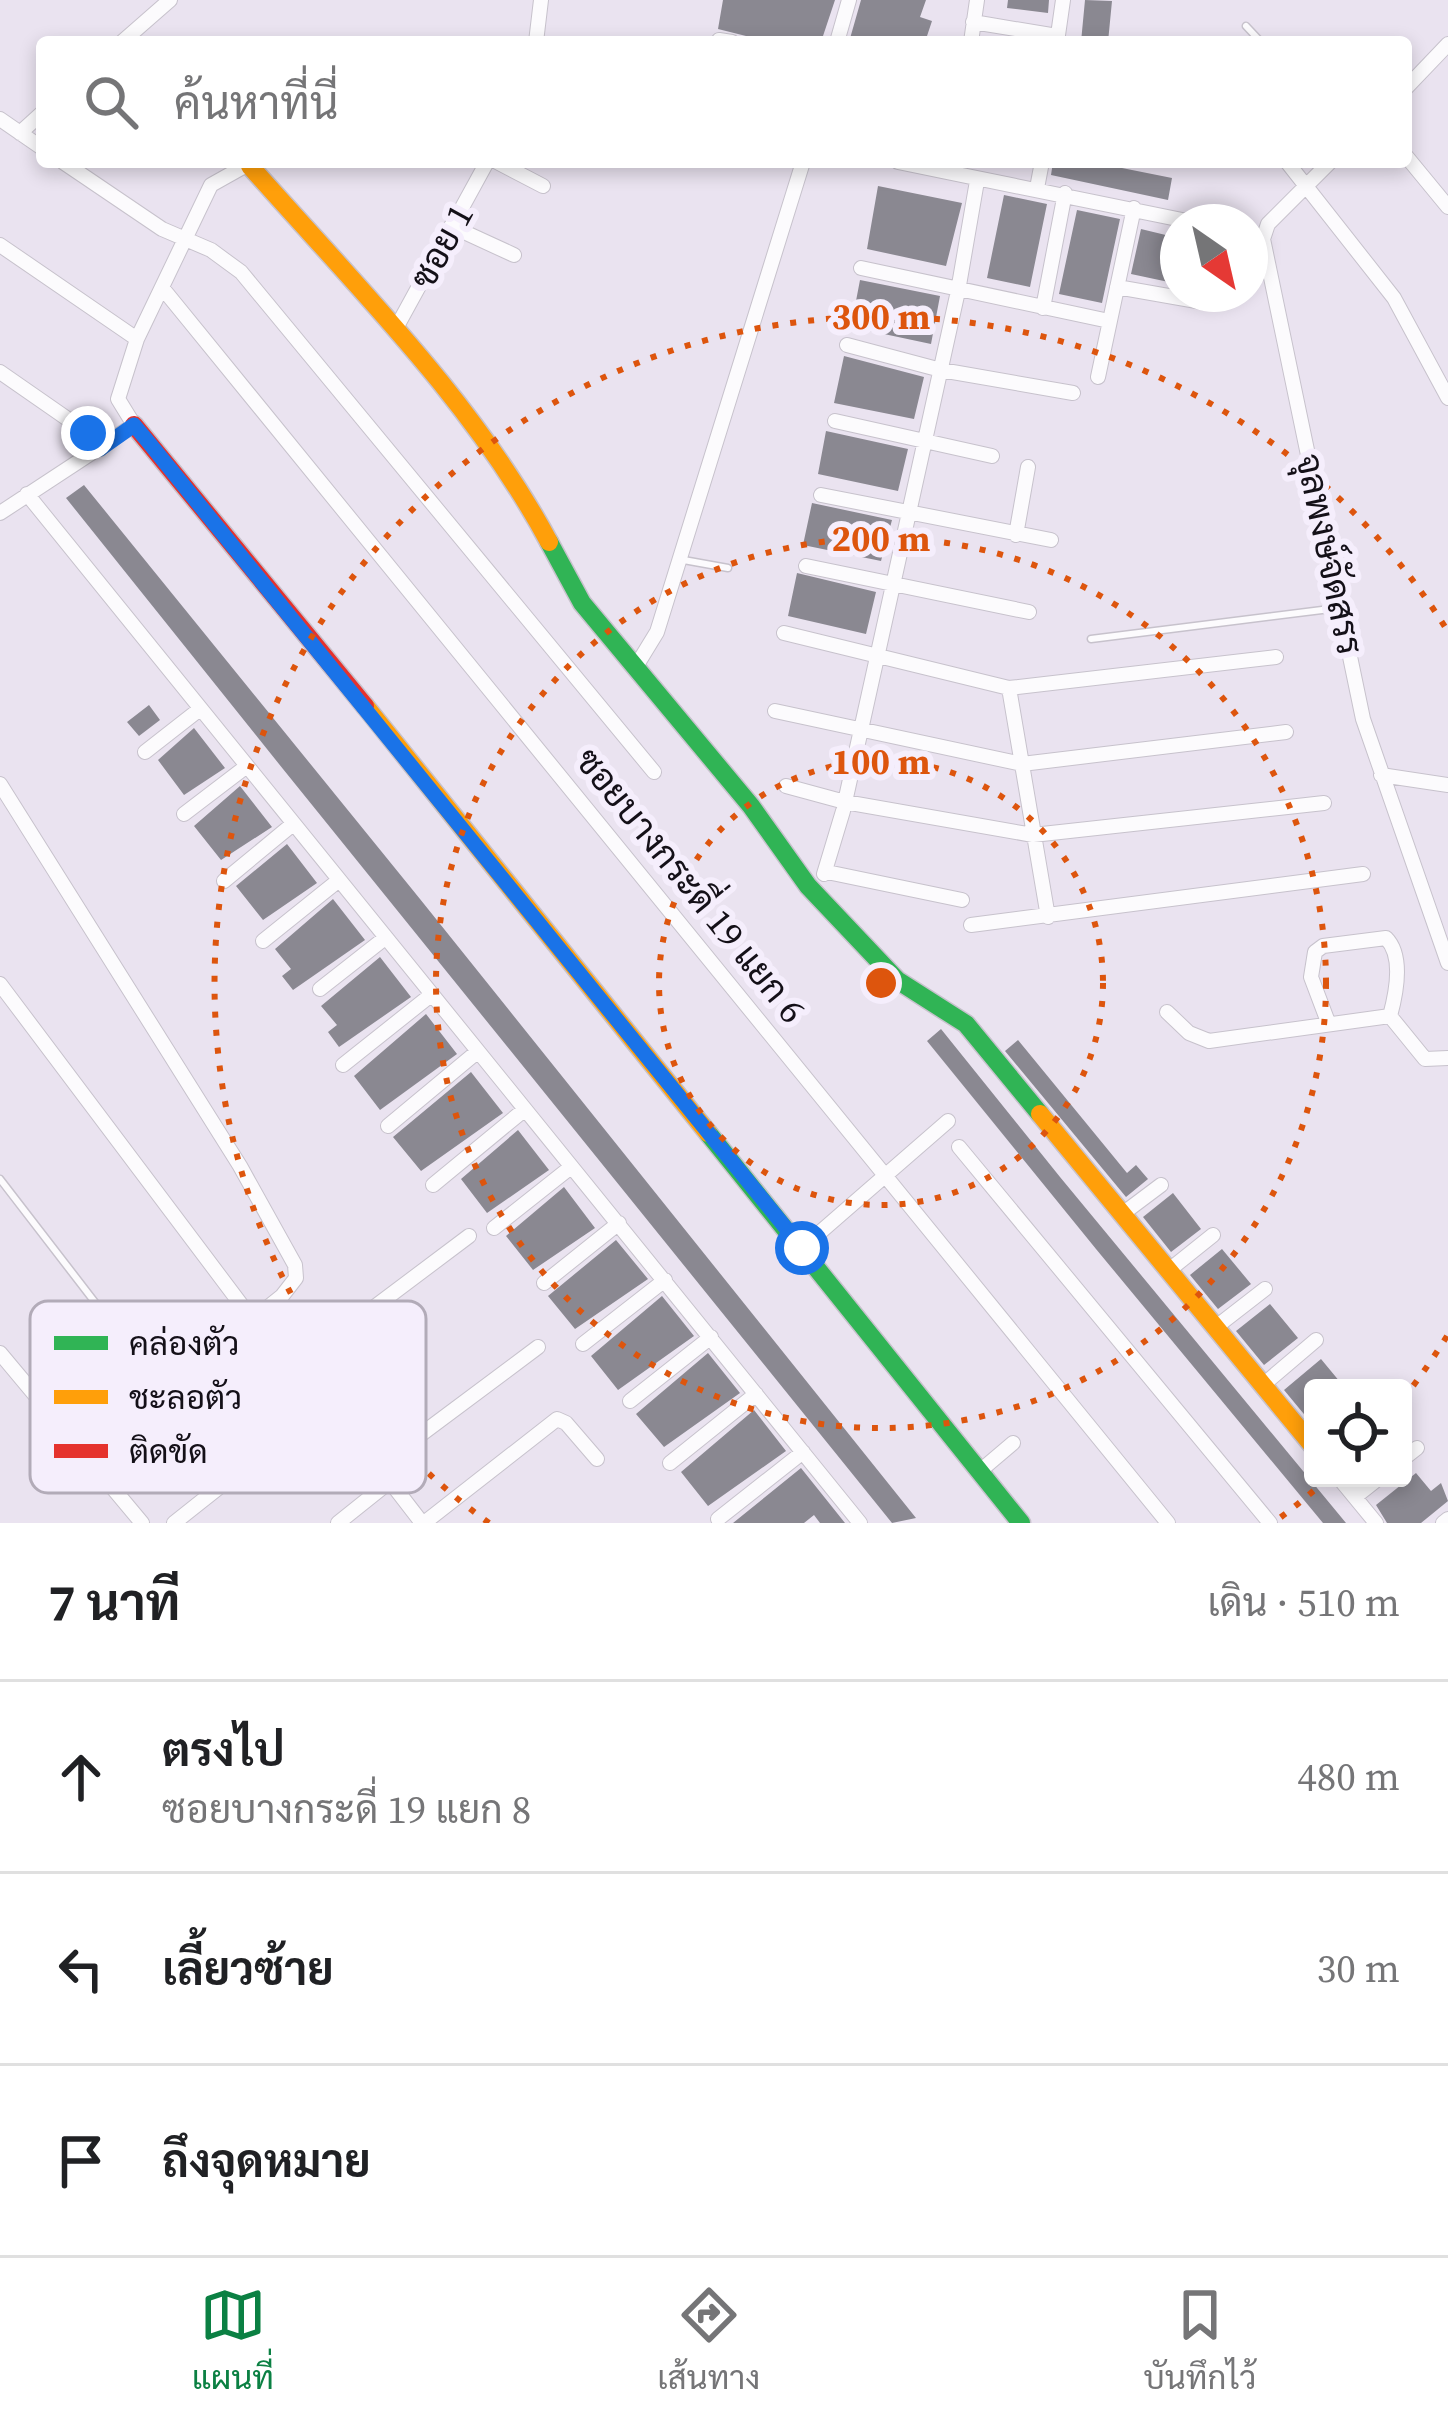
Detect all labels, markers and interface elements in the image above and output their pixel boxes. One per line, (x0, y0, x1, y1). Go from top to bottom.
search box (36, 36, 1412, 168)
icon: search (78, 69, 144, 135)
text: ค้นหาที่นี่ (174, 72, 338, 134)
street label: ซอย 1 (398, 195, 485, 298)
north arrow (1160, 204, 1268, 312)
text: 300 m (832, 292, 930, 341)
route end (61, 406, 115, 460)
street label: จุลพงษ์จัดสรร (1284, 449, 1375, 659)
text: 200 m (832, 514, 930, 563)
street label: ซอยบางกระดี่ 19 แยก 6 (564, 734, 822, 1033)
text: 100 m (832, 737, 930, 786)
centre of rings (860, 962, 902, 1004)
route start (775, 1221, 829, 1275)
legend (30, 1301, 426, 1493)
text: คล่องตัว (129, 1321, 239, 1366)
text: ชะลอตัว (129, 1375, 242, 1420)
map controls (1304, 1379, 1412, 1487)
button: locate (1304, 1379, 1412, 1487)
text: ติดขัด (129, 1429, 208, 1474)
text: 7 นาที (48, 1567, 180, 1637)
text: เดิน · 510 m (1207, 1576, 1400, 1629)
text: ตรงไป (162, 1719, 285, 1781)
icon: ahead (48, 1744, 114, 1810)
text: 480 m (1297, 1750, 1400, 1803)
text: ซอยบางกระดี่ 19 แยก 8 (162, 1783, 531, 1836)
icon: left (48, 1936, 114, 2002)
text: เลี้ยวซ้าย (162, 1938, 334, 2000)
text: 30 m (1317, 1942, 1400, 1995)
icon: arrive (48, 2128, 114, 2194)
text: ถึงจุดหมาย (162, 2130, 371, 2192)
tab: แผนที่ (192, 2282, 274, 2400)
tab: เส้นทาง (657, 2282, 760, 2400)
tab: บันทึกไว้ (1144, 2282, 1256, 2400)

